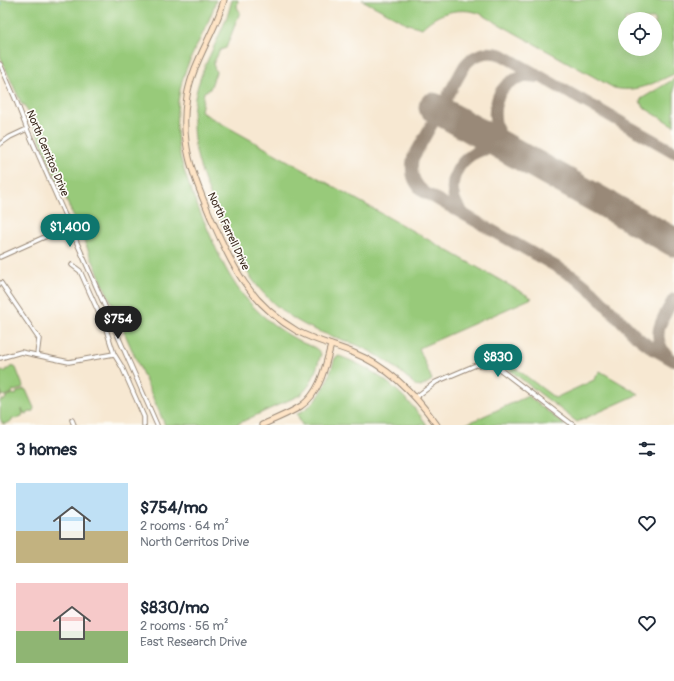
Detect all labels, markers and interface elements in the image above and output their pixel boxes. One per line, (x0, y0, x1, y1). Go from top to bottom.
map controls (618, 12, 662, 56)
button: locate (618, 12, 662, 56)
street label: North Cerritos Drive (24, 108, 72, 199)
street label: North Farrell Drive (205, 190, 253, 273)
pin: $1,400 (37, 214, 103, 248)
text: $1,400 (50, 219, 90, 235)
pin: $754 (94, 306, 142, 340)
text: $754 (104, 311, 132, 327)
pin: $830 (474, 344, 522, 378)
text: $830 (483, 349, 513, 365)
icon: filters (636, 438, 658, 460)
text: 3 homes (16, 439, 77, 460)
text: $754/mo (140, 497, 208, 518)
icon: home (48, 499, 96, 547)
icon: heart (636, 512, 658, 534)
text: 2 rooms · 64 m² (140, 518, 229, 534)
text: North Cerritos Drive (140, 534, 249, 550)
text: $830/mo (140, 597, 209, 618)
icon: home (48, 599, 96, 647)
icon: heart (636, 612, 658, 634)
text: 2 rooms · 56 m² (140, 618, 228, 634)
text: East Research Drive (140, 634, 247, 650)

